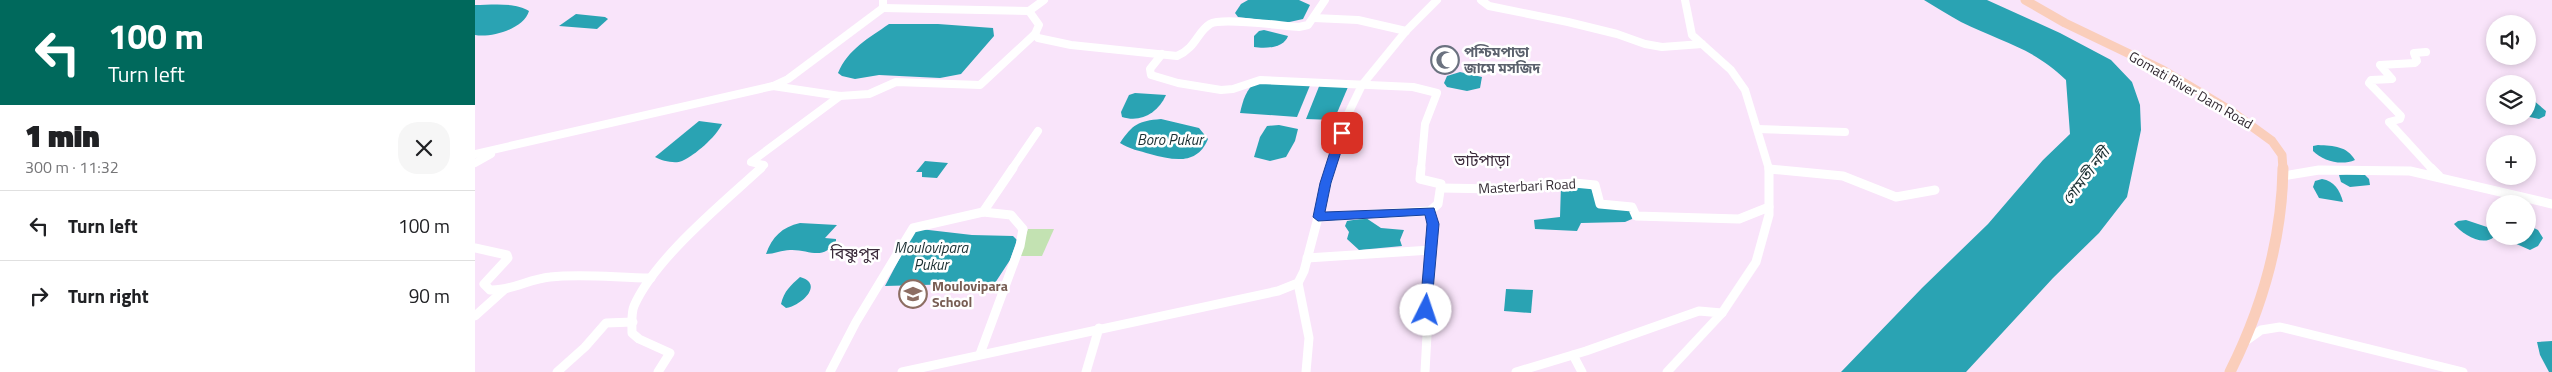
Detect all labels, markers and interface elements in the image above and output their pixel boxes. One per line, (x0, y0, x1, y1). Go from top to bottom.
text: 100 m (108, 9, 204, 63)
map controls (2486, 15, 2536, 245)
button: sound (2486, 15, 2536, 65)
icon: left (25, 20, 90, 85)
place label: পশ্চিমপাড়া জামে মসজিদ (1463, 41, 1541, 78)
mosque icon: পশ্চিমপাড়া জামে মসজিদ (1430, 45, 1460, 75)
street label: Gomati River Dam Road (2125, 45, 2257, 134)
text: Turn left (108, 57, 185, 91)
button: layers (2486, 75, 2536, 125)
pin (1321, 112, 1363, 154)
text: 1 min (25, 113, 100, 159)
icon: arrive (1328, 119, 1356, 147)
button: close (398, 122, 450, 174)
water label: Boro Pukur (1137, 128, 1205, 151)
button: + (2486, 135, 2536, 185)
water label: গোমতী নদী (2056, 140, 2117, 209)
district label: ভাটপাড়া (1453, 148, 1511, 172)
text: 300 m · 11:32 (25, 155, 119, 179)
street label: Masterbari Road (1478, 172, 1576, 199)
button: − (2486, 195, 2536, 245)
text: Turn left (68, 211, 138, 240)
text: 100 m (398, 211, 450, 240)
icon: left (25, 212, 53, 240)
water label: Moulovipara Pukur (894, 236, 969, 276)
district label: বিষ্ণুপুর (830, 241, 880, 265)
place label: Moulovipara School (932, 275, 1008, 312)
school or university icon: Moulovipara School (898, 279, 928, 309)
text: Turn right (68, 281, 149, 310)
text: 90 m (409, 281, 450, 310)
icon: right (25, 282, 53, 310)
position arrow (1399, 283, 1451, 335)

